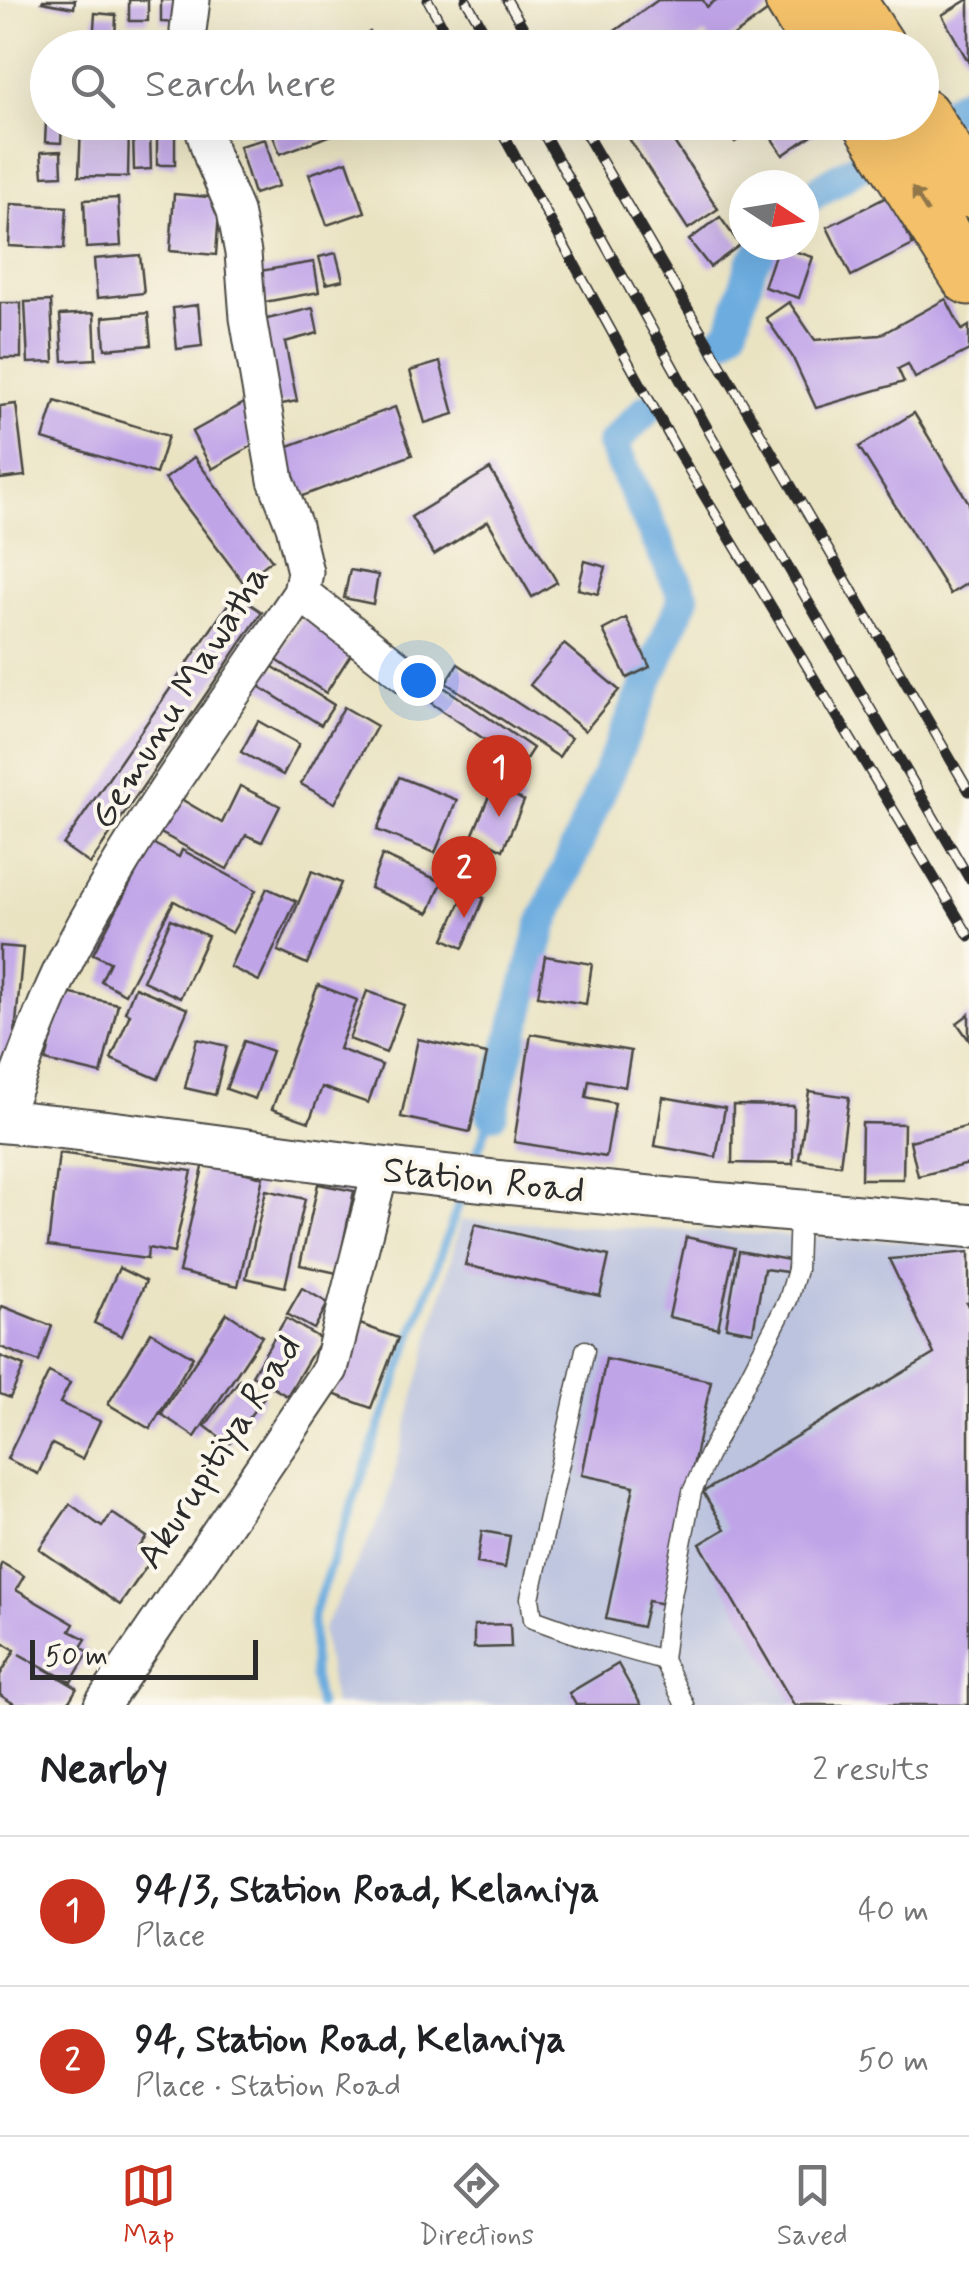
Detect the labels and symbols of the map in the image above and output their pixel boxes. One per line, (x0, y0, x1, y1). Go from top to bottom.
north arrow (729, 170, 819, 260)
one-way arrow (912, 186, 929, 214)
street label: Gemunu Mawatha (79, 556, 281, 839)
your location (393, 655, 444, 706)
pin: 1 (466, 734, 532, 817)
pin: 2 (432, 836, 496, 918)
street label: Station Road (380, 1147, 587, 1216)
street label: Akurupitiya Road (126, 1326, 314, 1579)
scale bar (30, 1635, 258, 1680)

